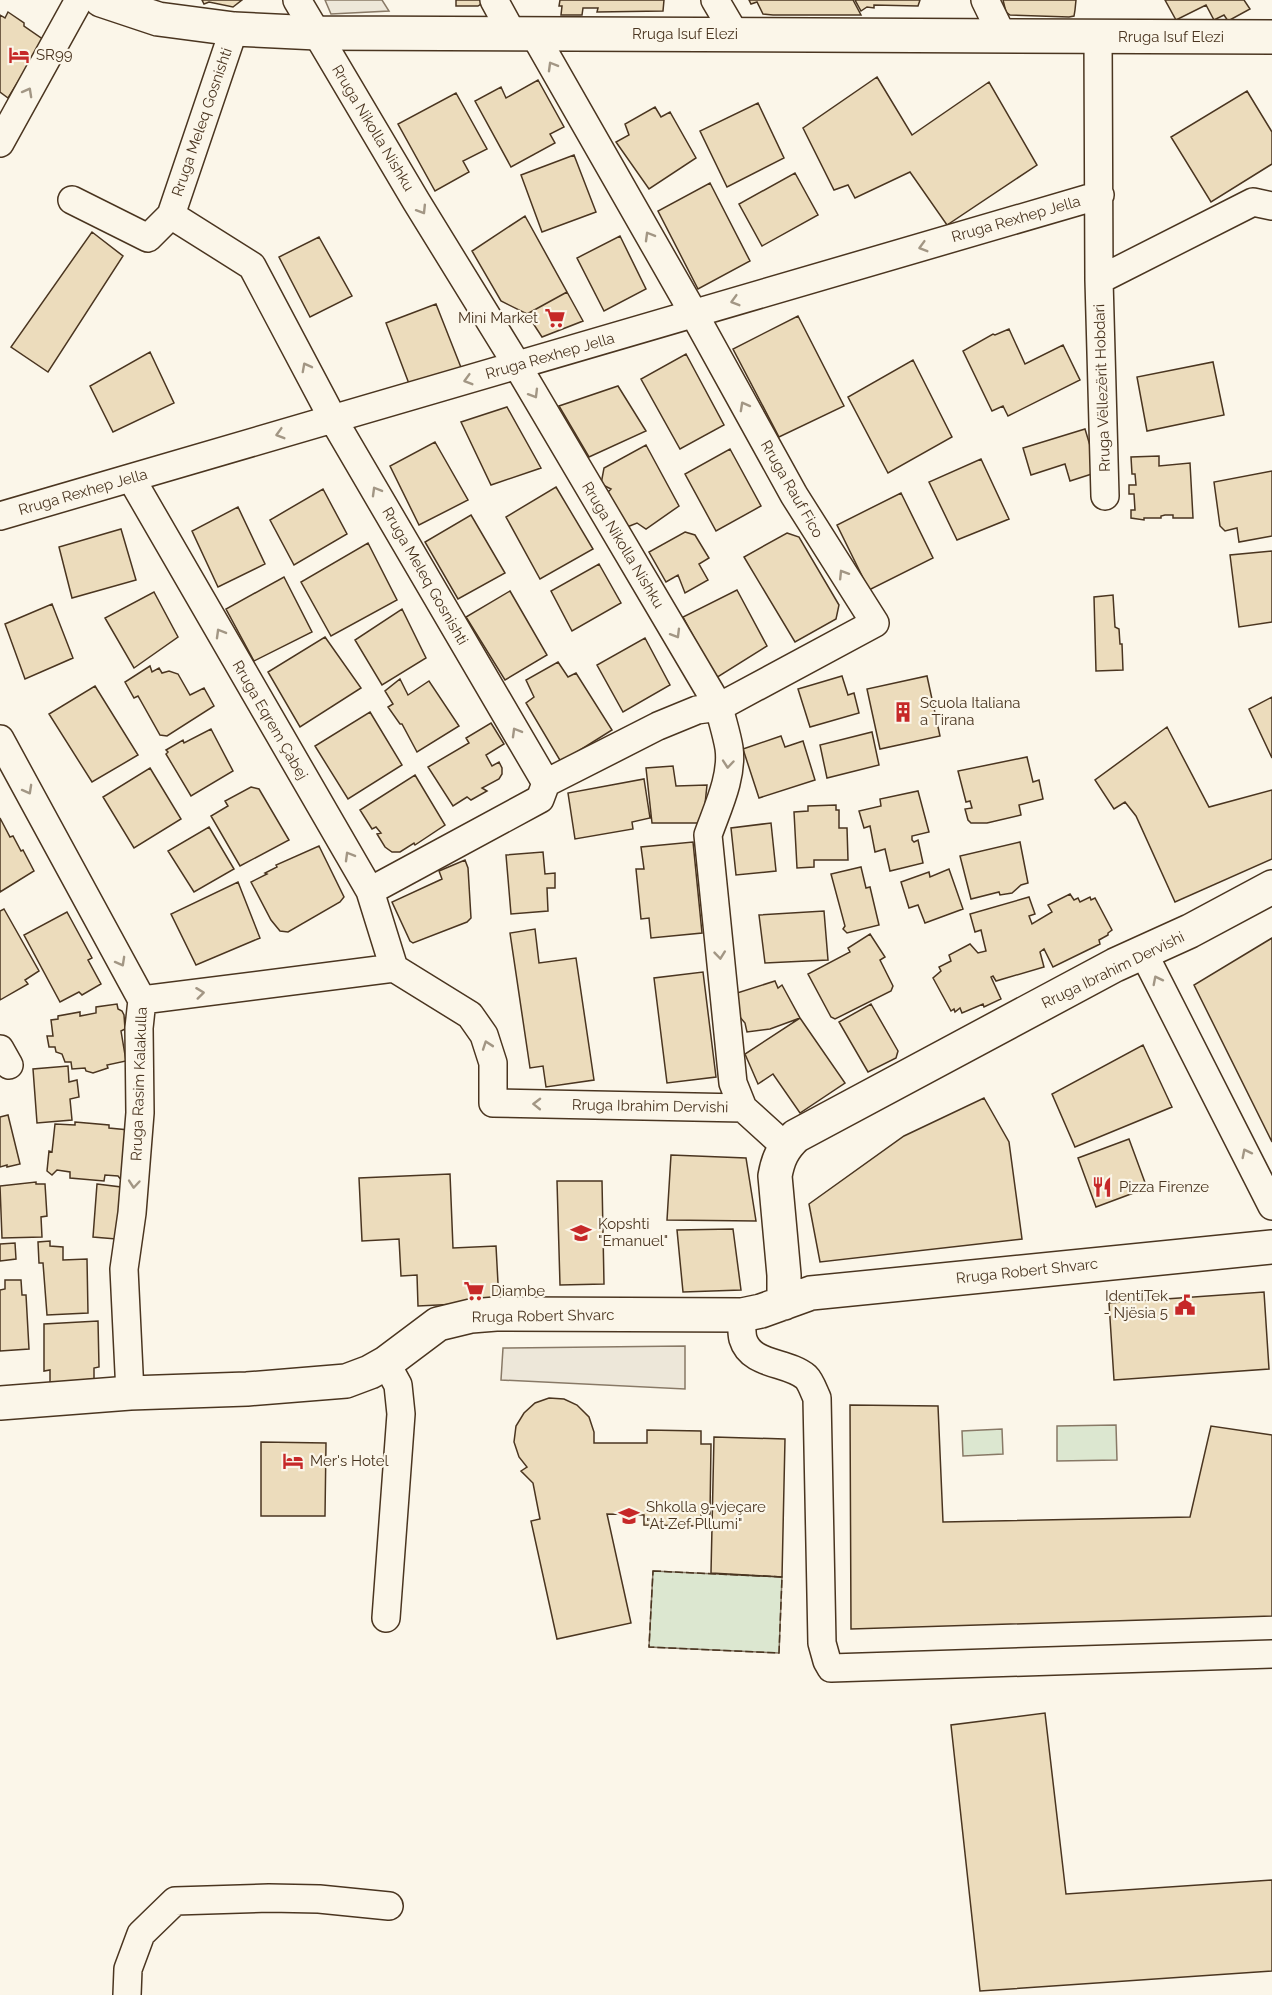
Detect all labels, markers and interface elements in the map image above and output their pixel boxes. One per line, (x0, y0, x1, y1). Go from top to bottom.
street label: Rruga Isuf Elezi (632, 25, 738, 43)
street label: Rruga Isuf Elezi (1118, 28, 1224, 46)
hotel icon: SR99 (7, 43, 31, 67)
street label: Rruga Meleq Gosnishti (168, 45, 236, 199)
place label: SR99 (36, 46, 73, 64)
street label: Rruga Nikolla Nishku (328, 61, 418, 195)
one-way arrow (548, 62, 560, 72)
one-way arrow (21, 87, 32, 98)
street label: Rruga Rexhep Jella (949, 192, 1083, 246)
one-way arrow (414, 204, 426, 214)
one-way arrow (645, 231, 656, 242)
one-way arrow (918, 239, 928, 252)
one-way arrow (731, 294, 741, 306)
street label: Rruga Vëllezërit Hobdari (1090, 304, 1114, 472)
supermarket icon: Mini Market (543, 306, 567, 330)
place label: Mini Market (458, 309, 538, 327)
street label: Rruga Rexhep Jella (483, 329, 617, 383)
one-way arrow (302, 363, 313, 373)
one-way arrow (463, 372, 473, 385)
one-way arrow (527, 388, 539, 398)
one-way arrow (740, 402, 751, 412)
one-way arrow (276, 427, 286, 439)
street label: Rruga Rauf Fico (757, 437, 827, 541)
street label: Rruga Rexhep Jella (16, 465, 150, 519)
street label: Rruga Nikolla Nishku (578, 478, 668, 612)
one-way arrow (371, 487, 383, 497)
street label: Rruga Meleq Gosnishti (378, 504, 472, 648)
one-way arrow (839, 570, 851, 580)
one-way arrow (669, 628, 681, 639)
one-way arrow (216, 629, 227, 639)
street label: Rruga Eqrem Çabej (229, 657, 311, 783)
place label: Scuola Italiana a Tirana (920, 694, 1021, 729)
building icon: Scuola Italiana a Tirana (891, 700, 915, 724)
one-way arrow (512, 728, 523, 739)
one-way arrow (722, 760, 735, 769)
one-way arrow (21, 784, 32, 794)
one-way arrow (345, 852, 357, 862)
street label: Rruga Ibrahim Dervishi (1039, 928, 1187, 1012)
one-way arrow (713, 951, 726, 960)
one-way arrow (114, 955, 125, 966)
one-way arrow (1153, 975, 1165, 986)
one-way arrow (195, 987, 204, 999)
street label: Rruga Rasim Kalakulla (127, 1007, 151, 1161)
one-way arrow (482, 1040, 495, 1051)
street label: Rruga Ibrahim Dervishi (572, 1096, 728, 1116)
one-way arrow (533, 1097, 542, 1110)
one-way arrow (1241, 1149, 1253, 1160)
restaurant icon: Pizza Firenze (1090, 1175, 1114, 1199)
place label: Pizza Firenze (1119, 1178, 1209, 1196)
one-way arrow (128, 1179, 141, 1188)
place label: Kopshti "Emanuel" (598, 1215, 668, 1250)
school or university icon: Kopshti "Emanuel" (569, 1221, 593, 1245)
street label: Rruga Robert Shvarc (955, 1255, 1099, 1287)
supermarket icon: Diambe (462, 1279, 486, 1303)
place label: Diambe (491, 1282, 545, 1300)
place label: IdentiTek - Njësia 5 (1103, 1287, 1168, 1322)
public building icon: IdentiTek - Njësia 5 (1173, 1293, 1197, 1317)
street label: Rruga Robert Shvarc (471, 1306, 615, 1326)
hotel icon: Mer's Hotel (281, 1449, 305, 1473)
place label: Mer's Hotel (310, 1452, 389, 1470)
place label: Shkolla 9-vjeçare "At Zef Pllumi" (646, 1498, 766, 1533)
school or university icon: Shkolla 9-vjeçare "At Zef Pllumi" (617, 1504, 641, 1528)

